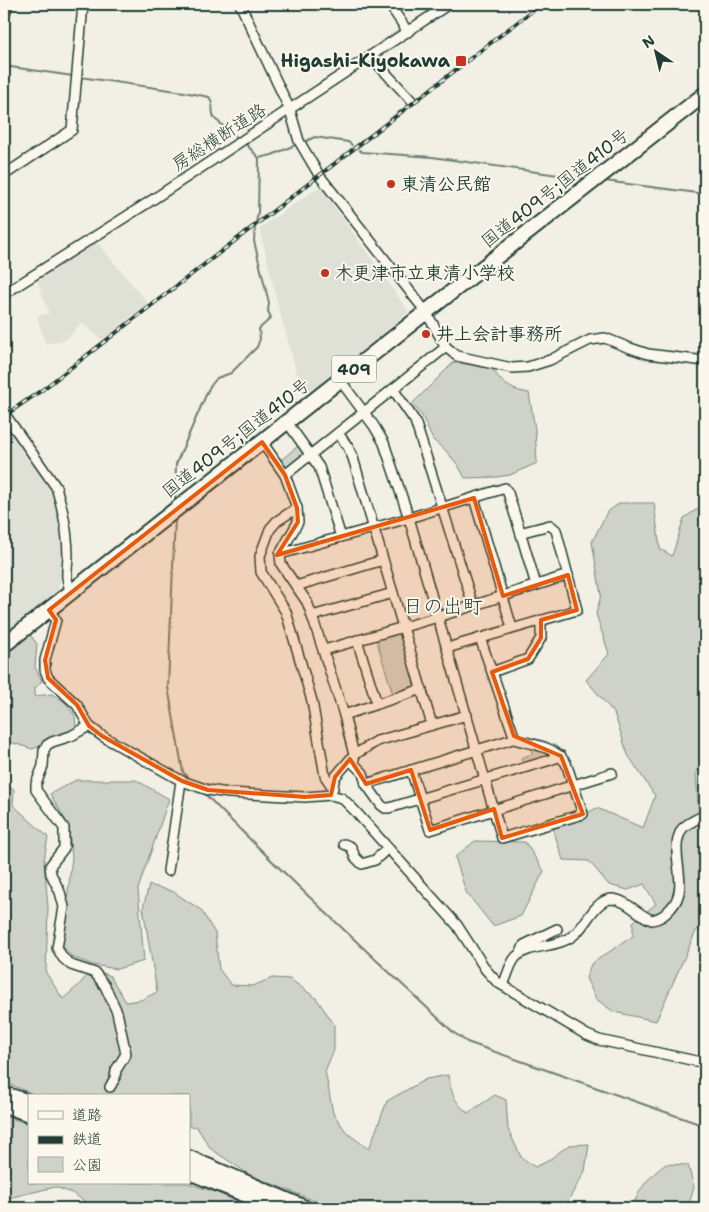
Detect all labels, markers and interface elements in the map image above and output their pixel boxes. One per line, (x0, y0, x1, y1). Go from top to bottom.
north arrow (632, 28, 682, 78)
text: N (639, 31, 658, 52)
place label: Higashi-Kiyokawa (281, 49, 451, 73)
marker: Higashi-Kiyokawa (454, 54, 468, 68)
street label: 房総横断道路 (167, 98, 271, 176)
street label: 国道409号;国道410号 (476, 123, 634, 253)
place label: 東清公民館 (401, 172, 491, 196)
marker: 東清公民館 (385, 178, 397, 190)
place label: 木更津市立東清小学校 (335, 261, 515, 285)
marker: 木更津市立東清小学校 (319, 267, 331, 279)
place label: 井上会計事務所 (436, 322, 562, 346)
marker: 井上会計事務所 (420, 328, 432, 340)
road number: 409 (332, 356, 376, 382)
street label: 国道409号;国道410号 (157, 373, 315, 503)
district label: 日の出町 (403, 593, 483, 619)
legend (28, 1094, 190, 1184)
text: 道路 (72, 1105, 102, 1125)
text: 鉄道 (72, 1129, 102, 1149)
text: 公園 (72, 1155, 102, 1175)

